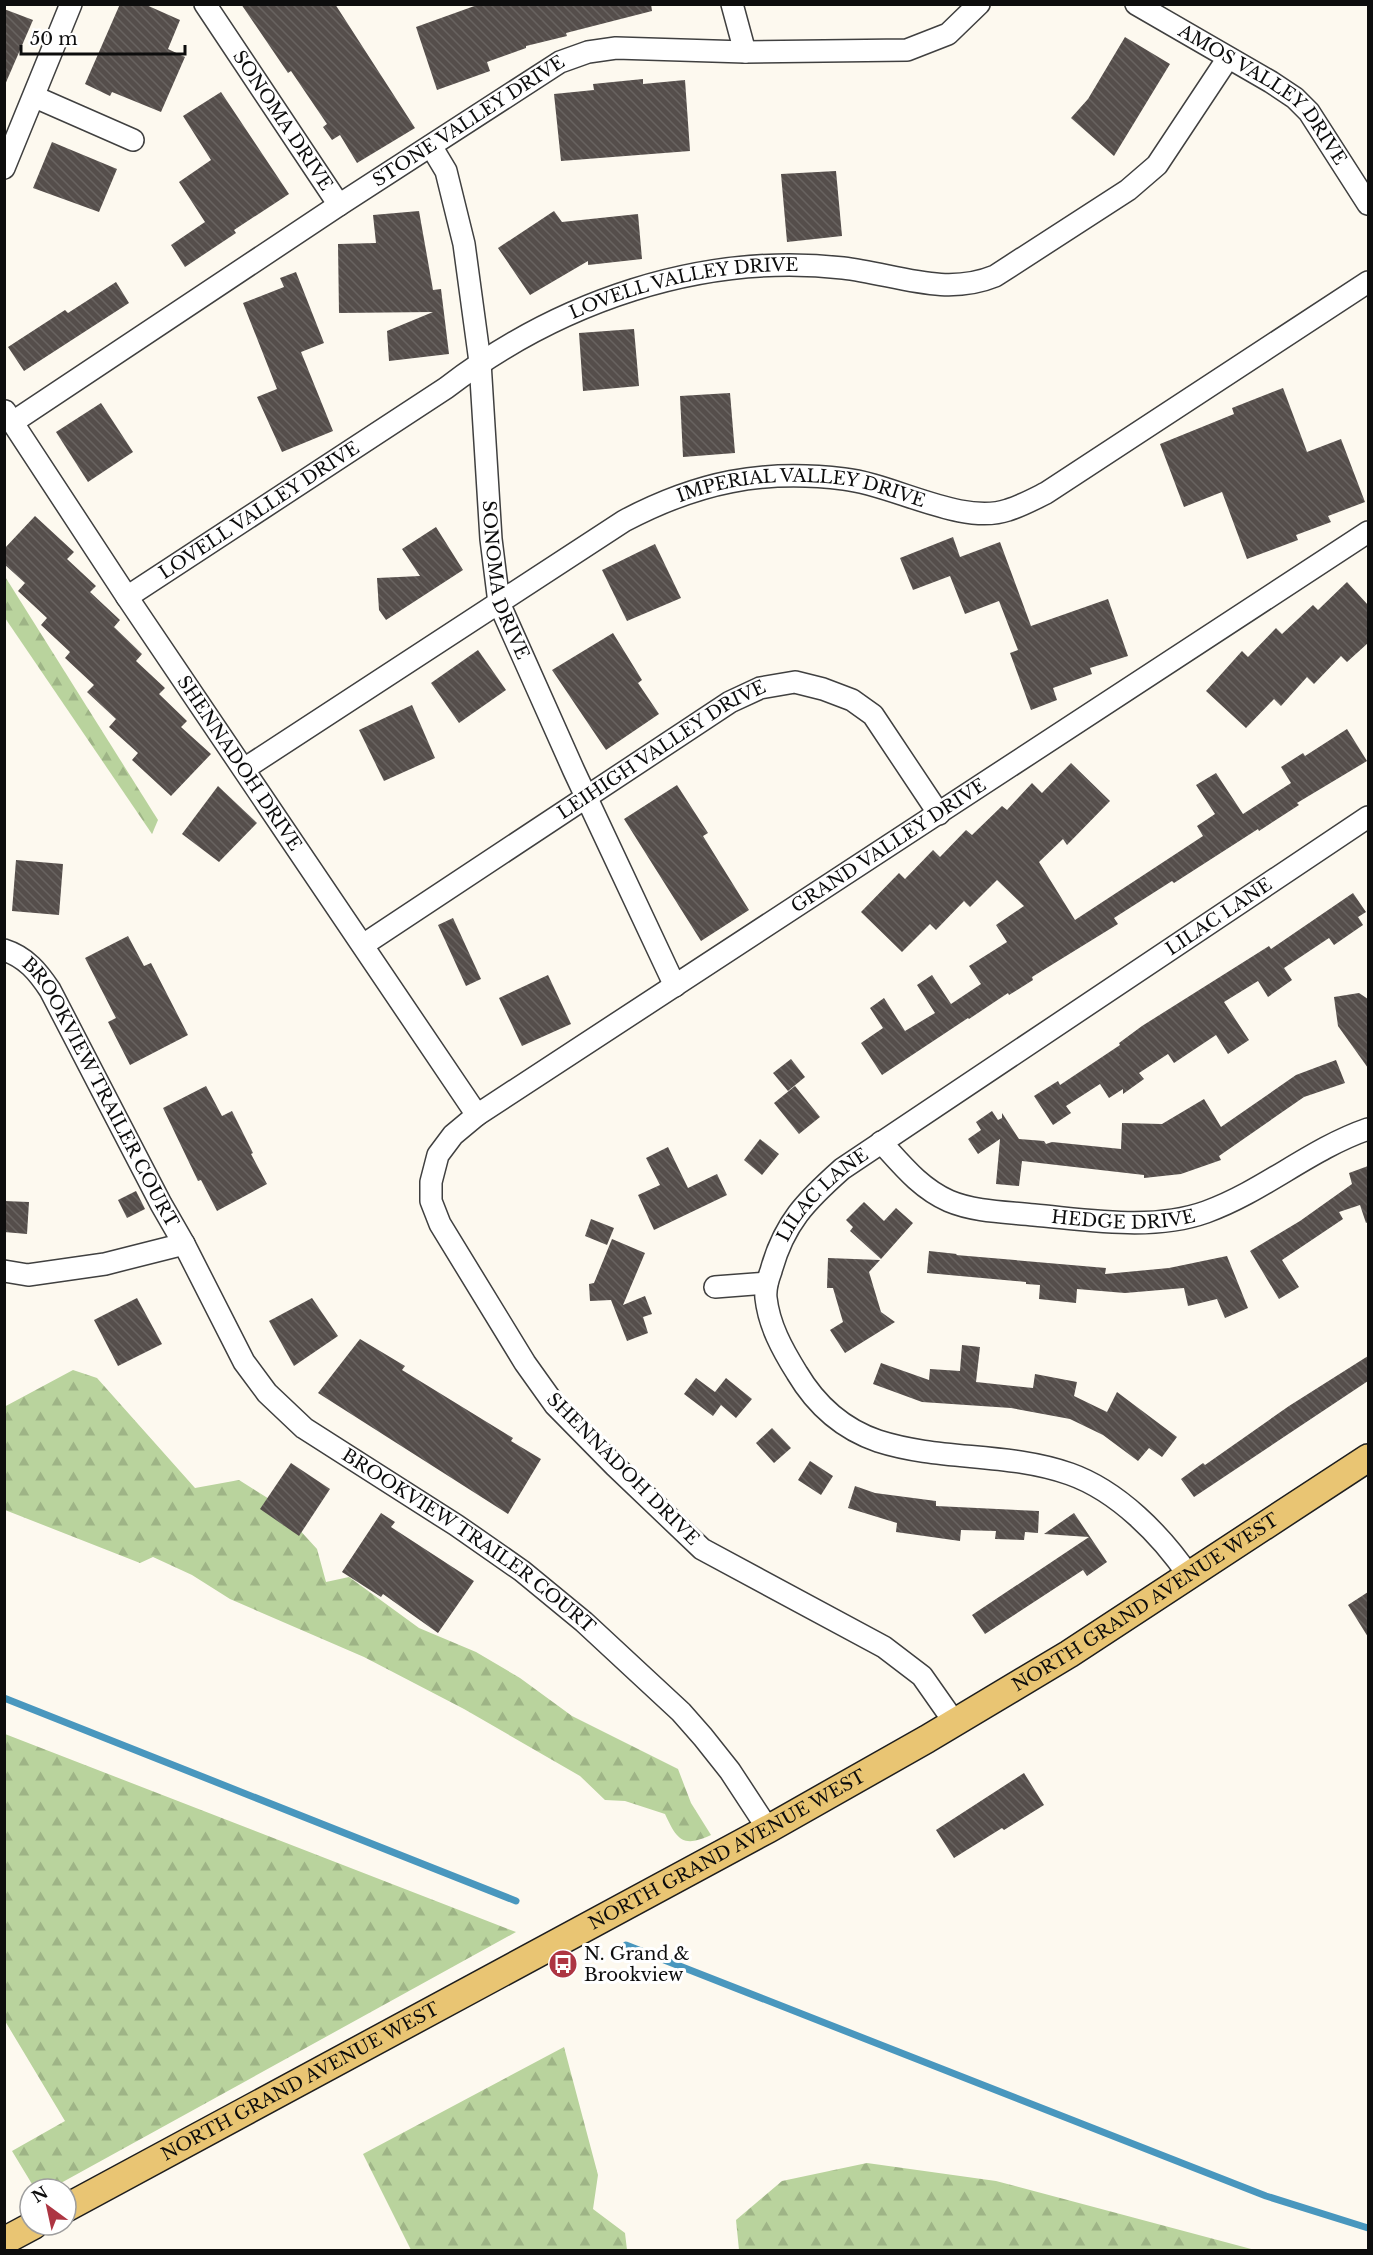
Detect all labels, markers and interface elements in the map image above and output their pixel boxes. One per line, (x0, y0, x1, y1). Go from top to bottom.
scale bar (21, 18, 184, 56)
street label: AMOS VALLEY DRIVE (1174, 19, 1351, 169)
text: 50 m (30, 28, 78, 50)
street label: SONOMA DRIVE (228, 46, 337, 195)
street label: STONE VALLEY DRIVE (368, 51, 569, 191)
street label: LOVELL VALLEY DRIVE (566, 254, 798, 324)
street label: LOVELL VALLEY DRIVE (155, 437, 363, 584)
street label: IMPERIAL VALLEY DRIVE (674, 465, 928, 512)
street label: SONOMA DRIVE (478, 500, 534, 663)
street label: SHENNADOH DRIVE (172, 671, 306, 855)
street label: LEIHIGH VALLEY DRIVE (553, 676, 769, 824)
street label: GRAND VALLEY DRIVE (787, 774, 990, 917)
street label: LILAC LANE (1162, 873, 1276, 960)
street label: BROOKVIEW TRAILER COURT (17, 952, 183, 1232)
street label: LILAC LANE (772, 1144, 872, 1245)
street label: HEDGE DRIVE (1050, 1205, 1197, 1234)
street label: SHENNADOH DRIVE (542, 1388, 704, 1550)
street label: BROOKVIEW TRAILER COURT (338, 1444, 600, 1638)
street label: NORTH GRAND AVENUE WEST (1008, 1508, 1283, 1696)
street label: NORTH GRAND AVENUE WEST (585, 1765, 870, 1935)
place label: N. Grand & Brookview (584, 1943, 690, 1986)
bus stop icon: N. Grand & Brookview (547, 1948, 579, 1980)
street label: NORTH GRAND AVENUE WEST (157, 1997, 443, 2166)
north arrow (18, 2177, 78, 2237)
text: N (28, 2182, 52, 2207)

